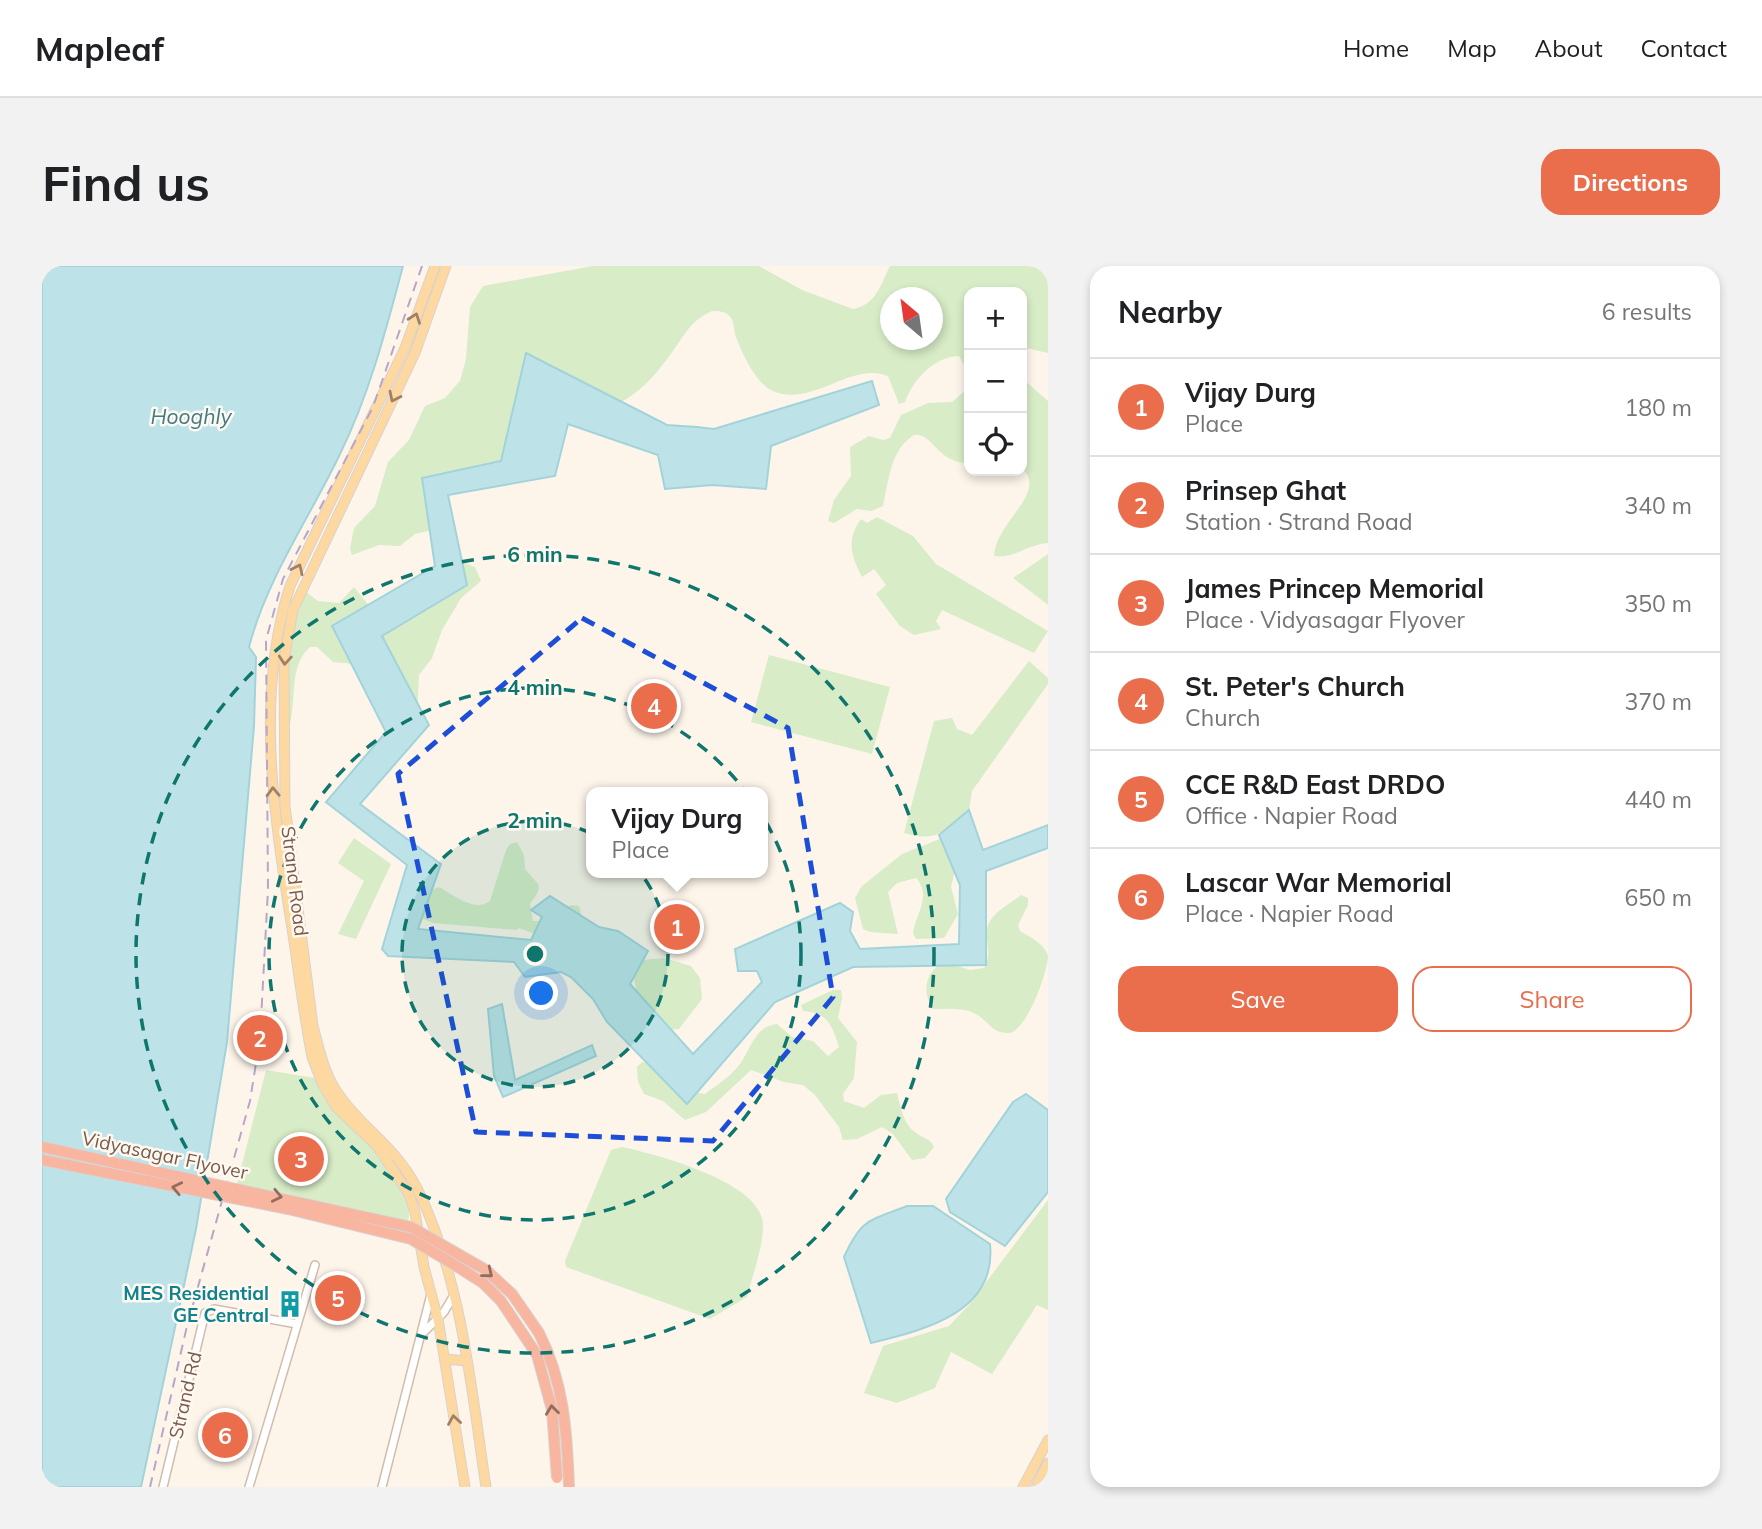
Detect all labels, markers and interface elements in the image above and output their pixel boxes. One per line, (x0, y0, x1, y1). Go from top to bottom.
text: Mapleaf (35, 28, 164, 69)
text: Home (1343, 33, 1409, 63)
text: Map (1447, 33, 1497, 63)
text: About (1535, 33, 1603, 63)
text: Contact (1641, 33, 1727, 63)
button: Directions (1541, 149, 1720, 215)
text: Find us (42, 152, 210, 213)
north arrow (880, 287, 943, 350)
map controls (964, 287, 1027, 476)
button: + (964, 287, 1027, 350)
text: Nearby (1118, 293, 1222, 331)
text: 6 results (1602, 297, 1692, 326)
one-way arrow (407, 313, 421, 325)
button: − (964, 350, 1027, 413)
text: Vijay Durg (1185, 376, 1316, 409)
one-way arrow (388, 390, 402, 402)
text: 1 (1134, 393, 1148, 422)
text: 180 m (1624, 393, 1692, 422)
water label: Hooghly (150, 403, 232, 429)
text: Place (1185, 409, 1243, 438)
button: locate (964, 413, 1027, 476)
text: Prinsep Ghat (1185, 474, 1346, 507)
text: 2 (1134, 491, 1148, 520)
text: 340 m (1624, 491, 1692, 520)
text: Station · Strand Road (1185, 507, 1413, 536)
text: 6 min (507, 541, 563, 567)
one-way arrow (290, 564, 304, 576)
text: James Princep Memorial (1185, 572, 1484, 605)
text: 3 (1134, 589, 1148, 618)
text: 350 m (1624, 589, 1692, 618)
text: Place · Vidyasagar Flyover (1185, 605, 1465, 634)
one-way arrow (278, 655, 293, 666)
text: St. Peter's Church (1185, 670, 1405, 703)
text: 4 min (507, 674, 563, 700)
pin: 4 (631, 680, 677, 732)
text: 4 (1134, 687, 1148, 716)
text: 370 m (1624, 687, 1692, 716)
text: Church (1185, 703, 1261, 732)
text: CCE R&D East DRDO (1185, 768, 1445, 801)
text: 5 (1134, 785, 1148, 814)
text: 440 m (1624, 785, 1692, 814)
one-way arrow (266, 786, 281, 797)
popup (586, 787, 768, 878)
text: Office · Napier Road (1185, 801, 1398, 830)
text: Vijay Durg (611, 802, 743, 835)
text: 2 min (507, 807, 563, 833)
street label: Strand Road (276, 825, 314, 937)
text: Place (611, 835, 669, 864)
text: Lascar War Memorial (1185, 866, 1452, 899)
text: 6 (1134, 883, 1148, 912)
text: 650 m (1624, 883, 1692, 912)
text: Place · Napier Road (1185, 899, 1394, 928)
pin: 1 (654, 901, 700, 953)
centre of rings (523, 942, 547, 966)
button: Save (1118, 966, 1398, 1032)
button: Share (1412, 966, 1692, 1032)
your location (524, 976, 558, 1010)
pin: 2 (237, 1012, 283, 1064)
street label: Vidyasagar Flyover (80, 1126, 250, 1184)
pin: 3 (278, 1133, 324, 1185)
one-way arrow (171, 1181, 183, 1196)
one-way arrow (271, 1188, 283, 1203)
one-way arrow (479, 1265, 492, 1277)
pin: 5 (315, 1272, 361, 1324)
place label: MES Residential GE Central (123, 1281, 269, 1327)
building icon: MES Residential GE Central (275, 1289, 305, 1319)
street label: Strand Rd (163, 1349, 207, 1441)
one-way arrow (544, 1404, 559, 1416)
pin: 6 (202, 1409, 248, 1461)
one-way arrow (447, 1414, 462, 1426)

